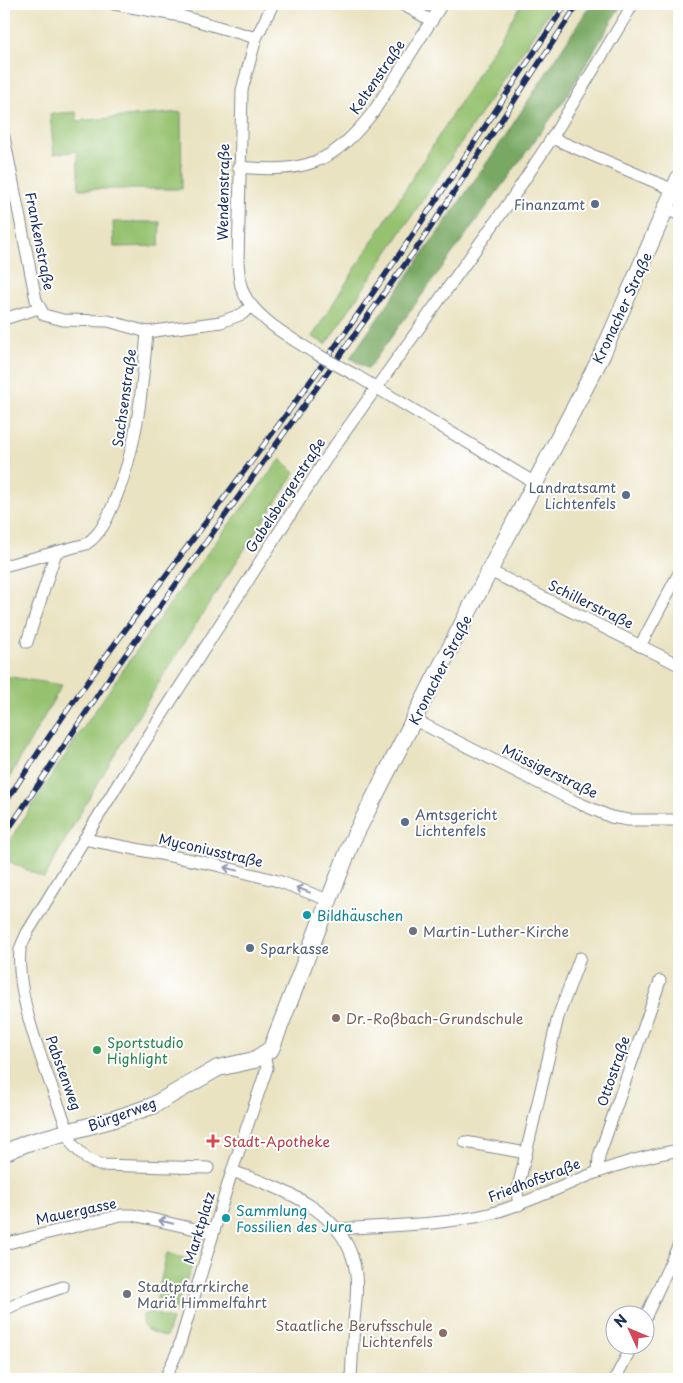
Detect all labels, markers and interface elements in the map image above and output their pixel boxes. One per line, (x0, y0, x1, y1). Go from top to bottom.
street label: Keltenstraße (344, 35, 410, 119)
street label: Wendenstraße (212, 143, 234, 241)
street label: Frankenstraße (20, 190, 60, 292)
place label: Finanzamt (514, 194, 585, 215)
marker: Finanzamt (589, 198, 601, 210)
street label: Kronacher Straße (587, 249, 657, 367)
street label: Sachsenstraße (107, 347, 141, 449)
street label: Gabelsbergerstraße (240, 433, 330, 557)
place label: Landratsamt Lichtenfels (529, 477, 616, 514)
marker: Landratsamt Lichtenfels (620, 489, 632, 501)
street label: Schillerstraße (545, 574, 637, 634)
street label: Kronacher Straße (403, 611, 477, 729)
street label: Müssigerstraße (498, 739, 602, 803)
place label: Amtsgericht Lichtenfels (415, 804, 497, 841)
marker: Amtsgericht Lichtenfels (399, 816, 411, 828)
street label: Myconiusstraße (157, 828, 265, 872)
one-way arrow (223, 864, 239, 873)
one-way arrow (296, 885, 311, 894)
place label: Bildhäuschen (317, 905, 403, 926)
marker: Bildhäuschen (301, 909, 313, 921)
place label: Martin-Luther-Kirche (423, 921, 569, 942)
marker: Martin-Luther-Kirche (407, 925, 419, 937)
place label: Sparkasse (260, 938, 329, 959)
marker: Sparkasse (244, 942, 256, 954)
place label: Dr.-Roßbach-Grundschule (346, 1008, 524, 1029)
marker: Dr.-Roßbach-Grundschule (330, 1012, 342, 1024)
place label: Sportstudio Highlight (107, 1032, 184, 1069)
street label: Pabstenweg (41, 1033, 87, 1113)
street label: Ottostraße (591, 1033, 635, 1109)
marker: Sportstudio Highlight (91, 1044, 103, 1056)
street label: Bürgerweg (85, 1092, 159, 1136)
place label: Stadt-Apotheke (223, 1131, 330, 1152)
marker: Stadt-Apotheke (207, 1135, 219, 1147)
street label: Friedhofstraße (485, 1153, 583, 1207)
street label: Marktplatz (178, 1189, 220, 1267)
street label: Mauergasse (34, 1192, 118, 1230)
place label: Sammlung Fossilien des Jura (236, 1200, 353, 1237)
marker: Sammlung Fossilien des Jura (220, 1212, 232, 1224)
one-way arrow (158, 1217, 174, 1226)
place label: Stadtpfarrkirche Mariä Himmelfahrt (137, 1276, 267, 1313)
marker: Stadtpfarrkirche Mariä Himmelfahrt (121, 1288, 133, 1300)
north arrow (606, 1306, 656, 1356)
text: N (609, 1309, 632, 1332)
place label: Staatliche Berufsschule Lichtenfels (275, 1315, 433, 1352)
marker: Staatliche Berufsschule Lichtenfels (437, 1327, 449, 1339)

